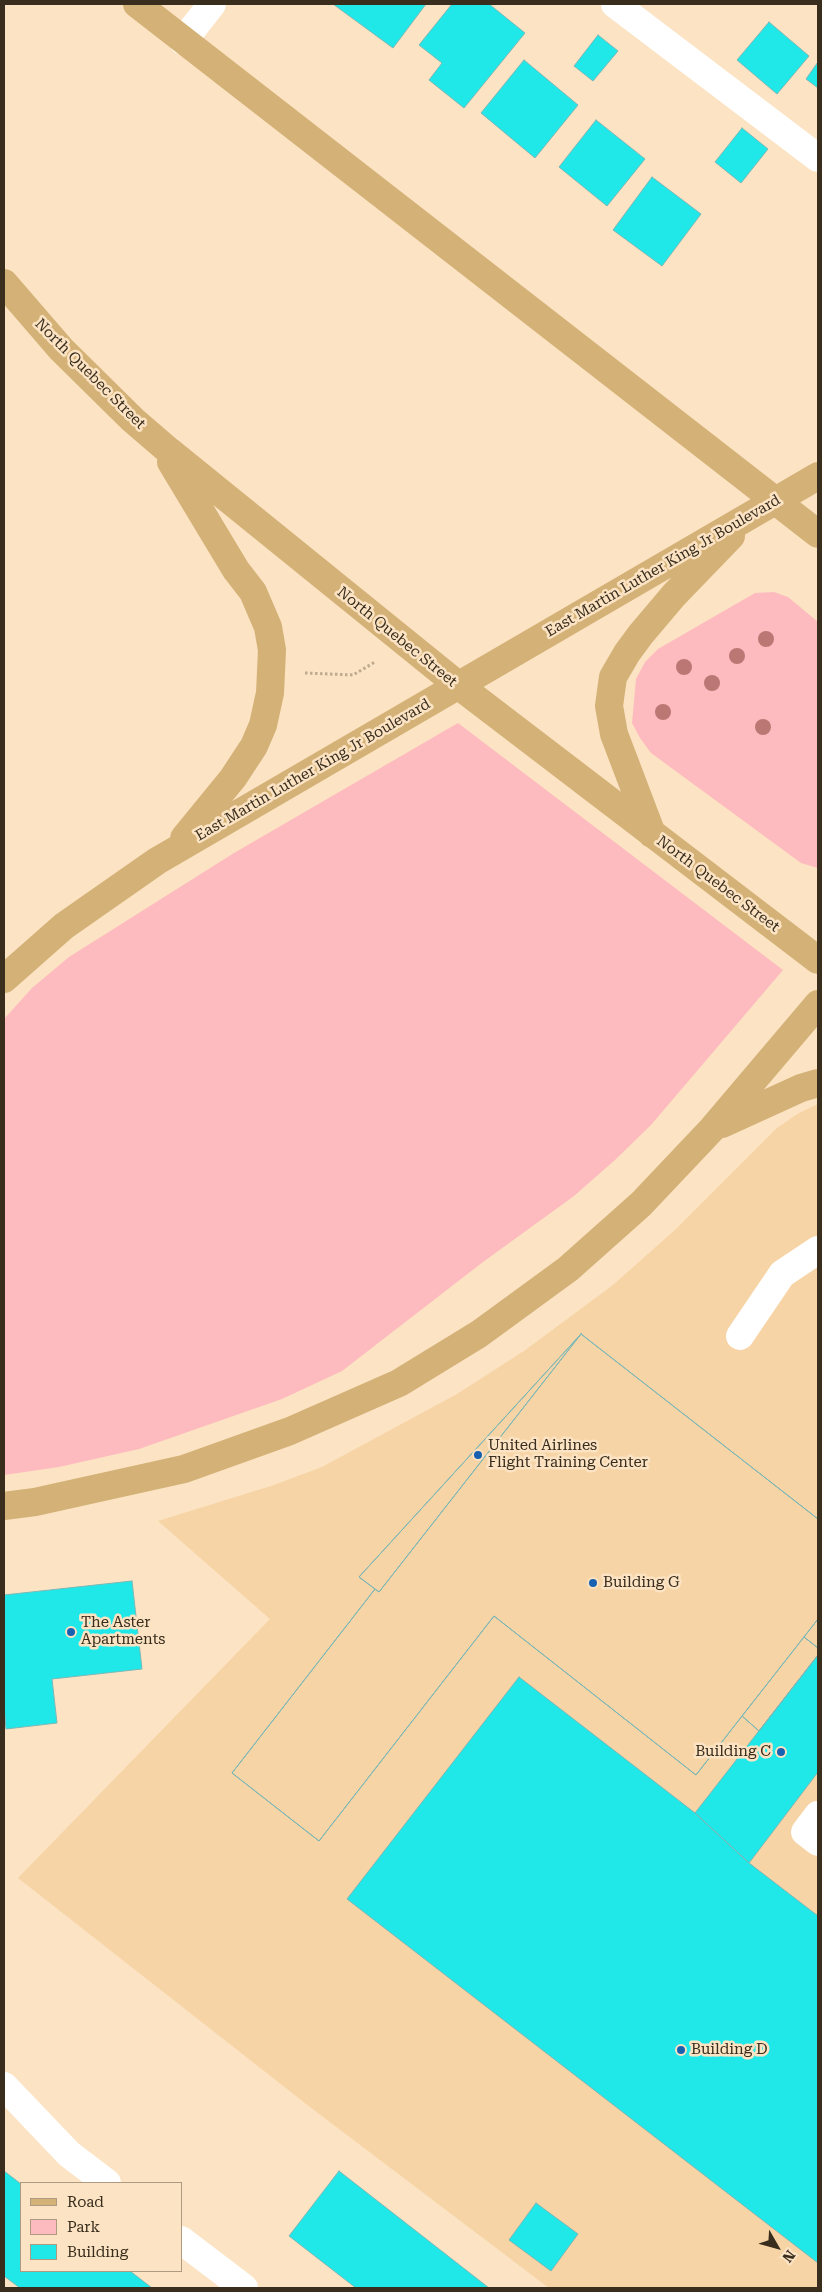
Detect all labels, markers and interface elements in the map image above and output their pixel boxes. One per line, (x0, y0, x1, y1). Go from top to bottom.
street label: North Quebec Street (31, 315, 149, 433)
street label: East Martin Luther King Jr Boulevard (542, 491, 784, 641)
street label: North Quebec Street (333, 583, 461, 691)
street label: East Martin Luther King Jr Boulevard (192, 695, 434, 845)
street label: North Quebec Street (653, 832, 783, 936)
place label: United Airlines Flight Training Center (488, 1437, 648, 1472)
marker: United Airlines Flight Training Center (472, 1449, 484, 1461)
place label: Building G (603, 1574, 680, 1592)
marker: Building G (587, 1577, 599, 1589)
place label: The Aster Apartments (81, 1614, 165, 1649)
marker: The Aster Apartments (65, 1626, 77, 1638)
place label: Building C (695, 1743, 771, 1761)
marker: Building C (775, 1746, 787, 1758)
place label: Building D (691, 2041, 768, 2059)
marker: Building D (675, 2044, 687, 2056)
legend (20, 2182, 182, 2272)
text: Road (67, 2193, 104, 2211)
text: Park (67, 2218, 100, 2236)
north arrow (752, 2222, 802, 2272)
text: Building (67, 2243, 128, 2261)
text: N (779, 2247, 798, 2265)

